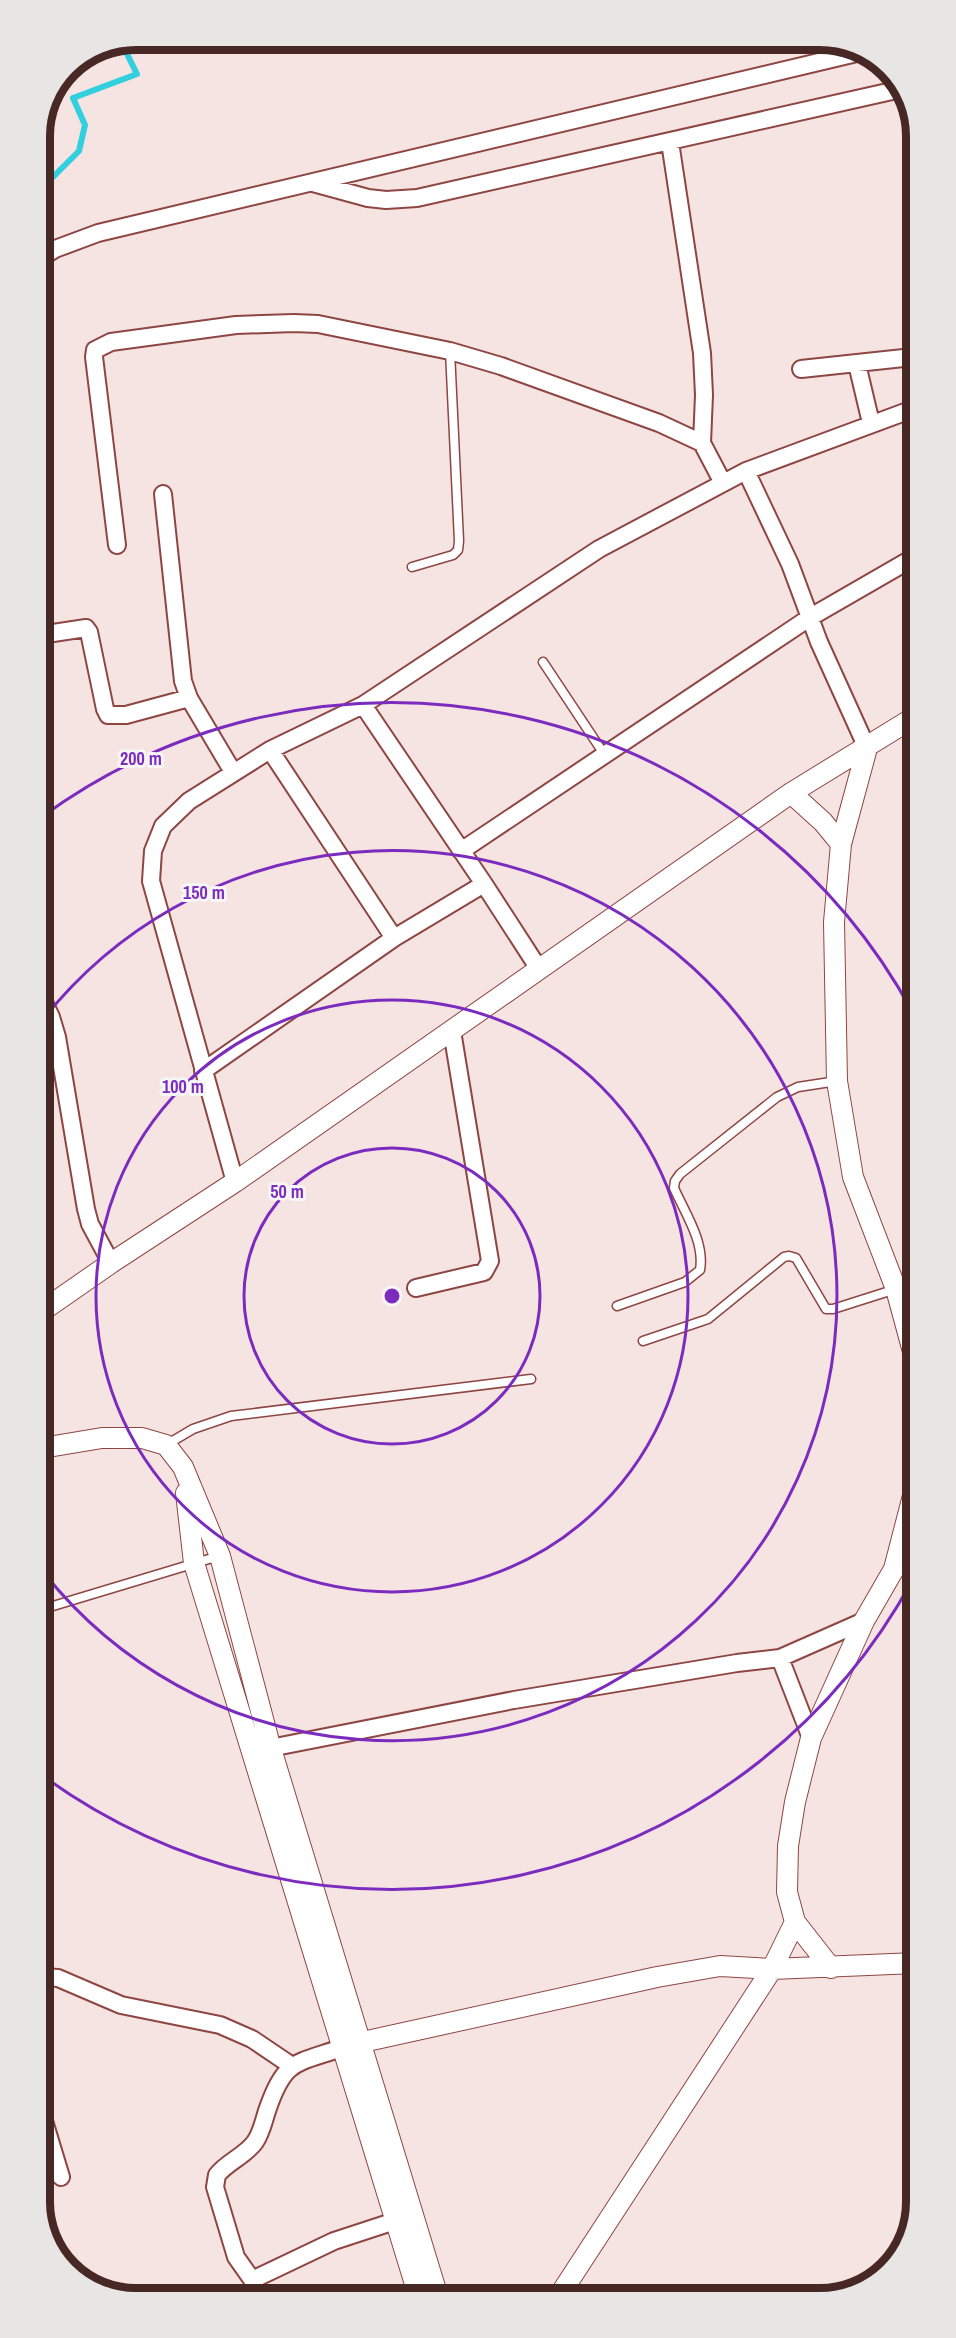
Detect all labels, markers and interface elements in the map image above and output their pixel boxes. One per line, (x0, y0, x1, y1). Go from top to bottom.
text: 200 m (120, 746, 162, 771)
text: 150 m (183, 880, 225, 905)
text: 100 m (162, 1074, 204, 1099)
text: 50 m (270, 1179, 304, 1204)
centre of rings (382, 1286, 402, 1306)

